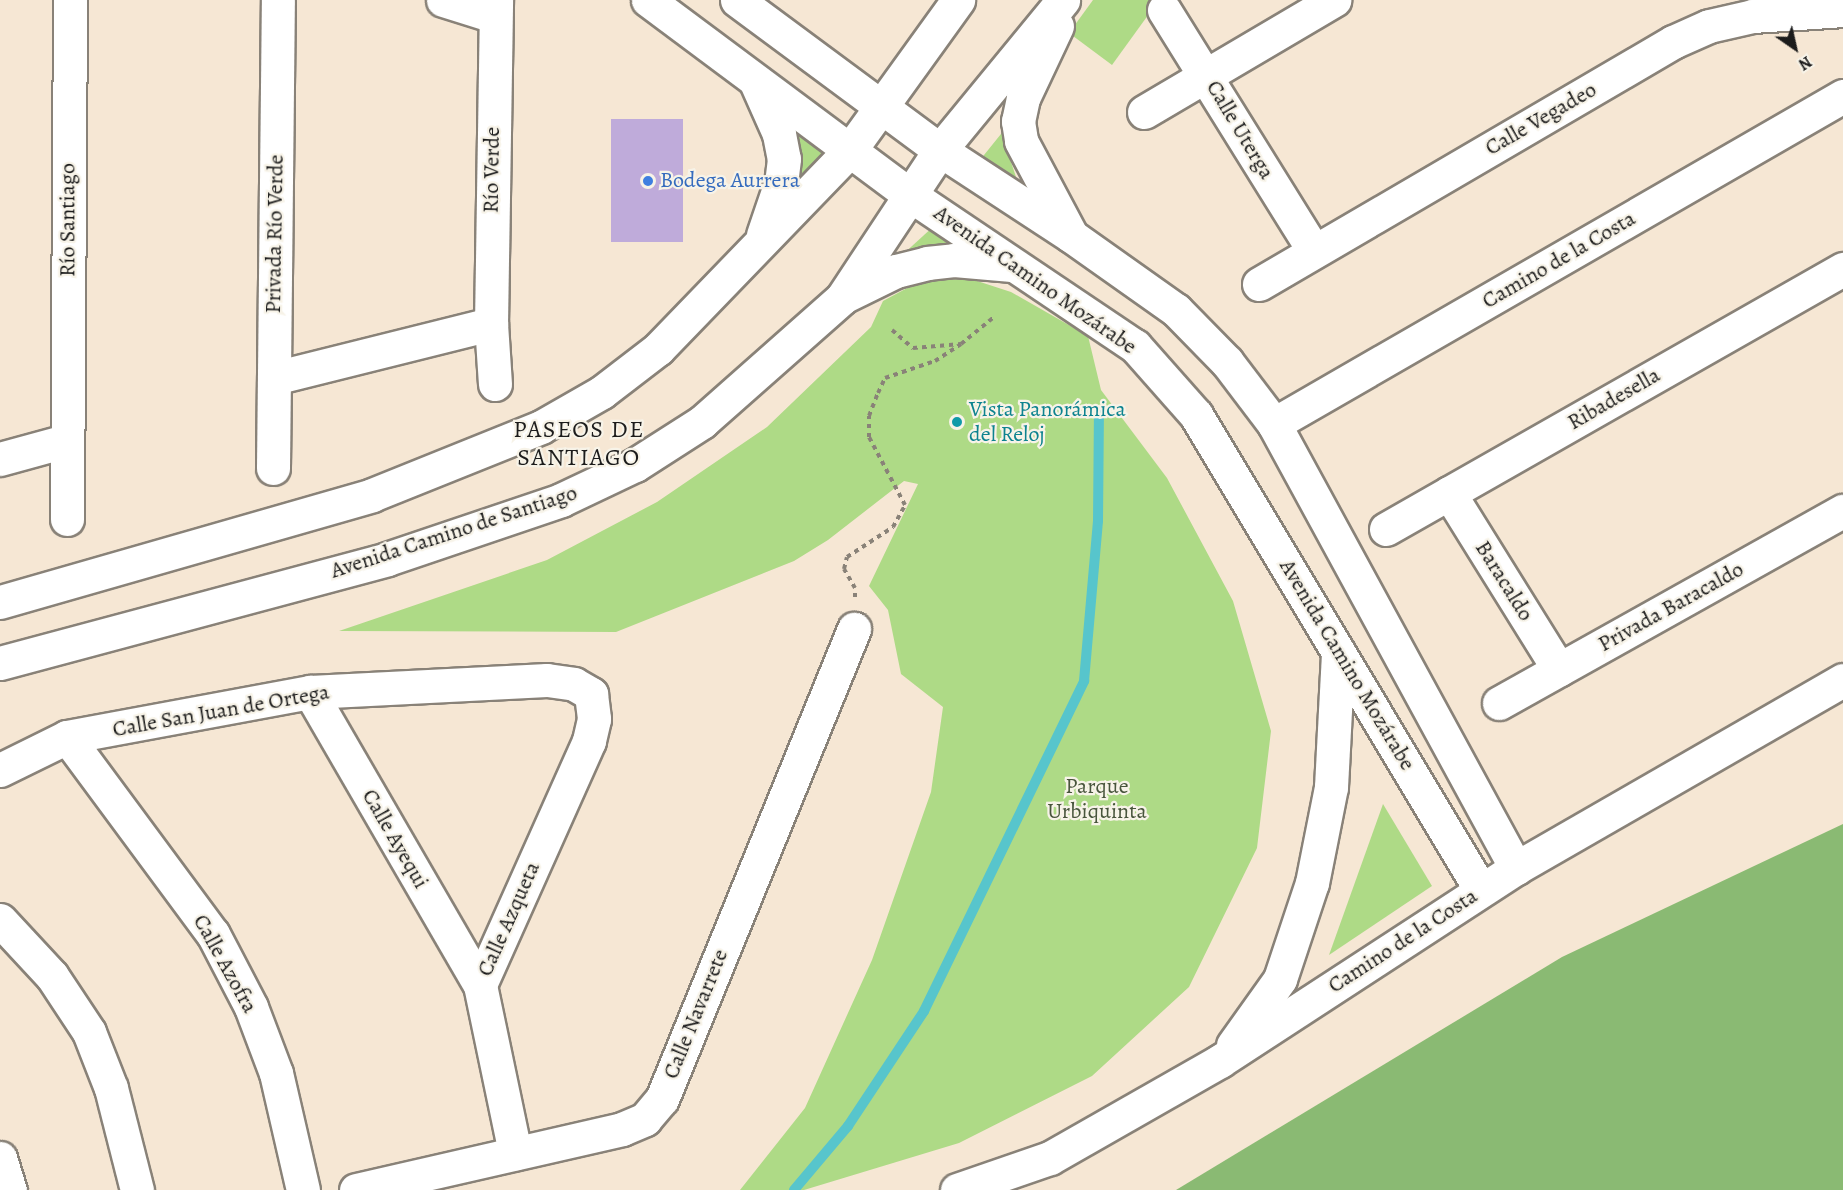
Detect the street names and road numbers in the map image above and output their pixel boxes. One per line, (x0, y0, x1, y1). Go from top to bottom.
street label: Calle Uterga (1200, 76, 1280, 184)
street label: Calle Vegadeo (1481, 77, 1601, 161)
street label: Río Verde (478, 127, 506, 213)
street label: Privada Río Verde (260, 154, 290, 314)
street label: Río Santiago (55, 163, 81, 277)
street label: Avenida Camino Mozárabe (929, 200, 1141, 360)
street label: Camino de la Costa (1478, 205, 1640, 315)
street label: Ribadesella (1563, 362, 1665, 436)
street label: Avenida Camino de Santiago (327, 480, 581, 584)
street label: Baracaldo (1469, 536, 1539, 626)
street label: Avenida Camino Mozárabe (1274, 555, 1420, 775)
street label: Privada Baracaldo (1594, 556, 1748, 658)
street label: Calle San Juan de Ortega (111, 679, 331, 743)
street label: Calle Ayequi (356, 785, 434, 893)
street label: Calle Azqueta (472, 858, 546, 980)
street label: Camino de la Costa (1323, 883, 1483, 999)
street label: Calle Azofra (187, 910, 263, 1018)
street label: Calle Navarrete (658, 945, 734, 1083)

